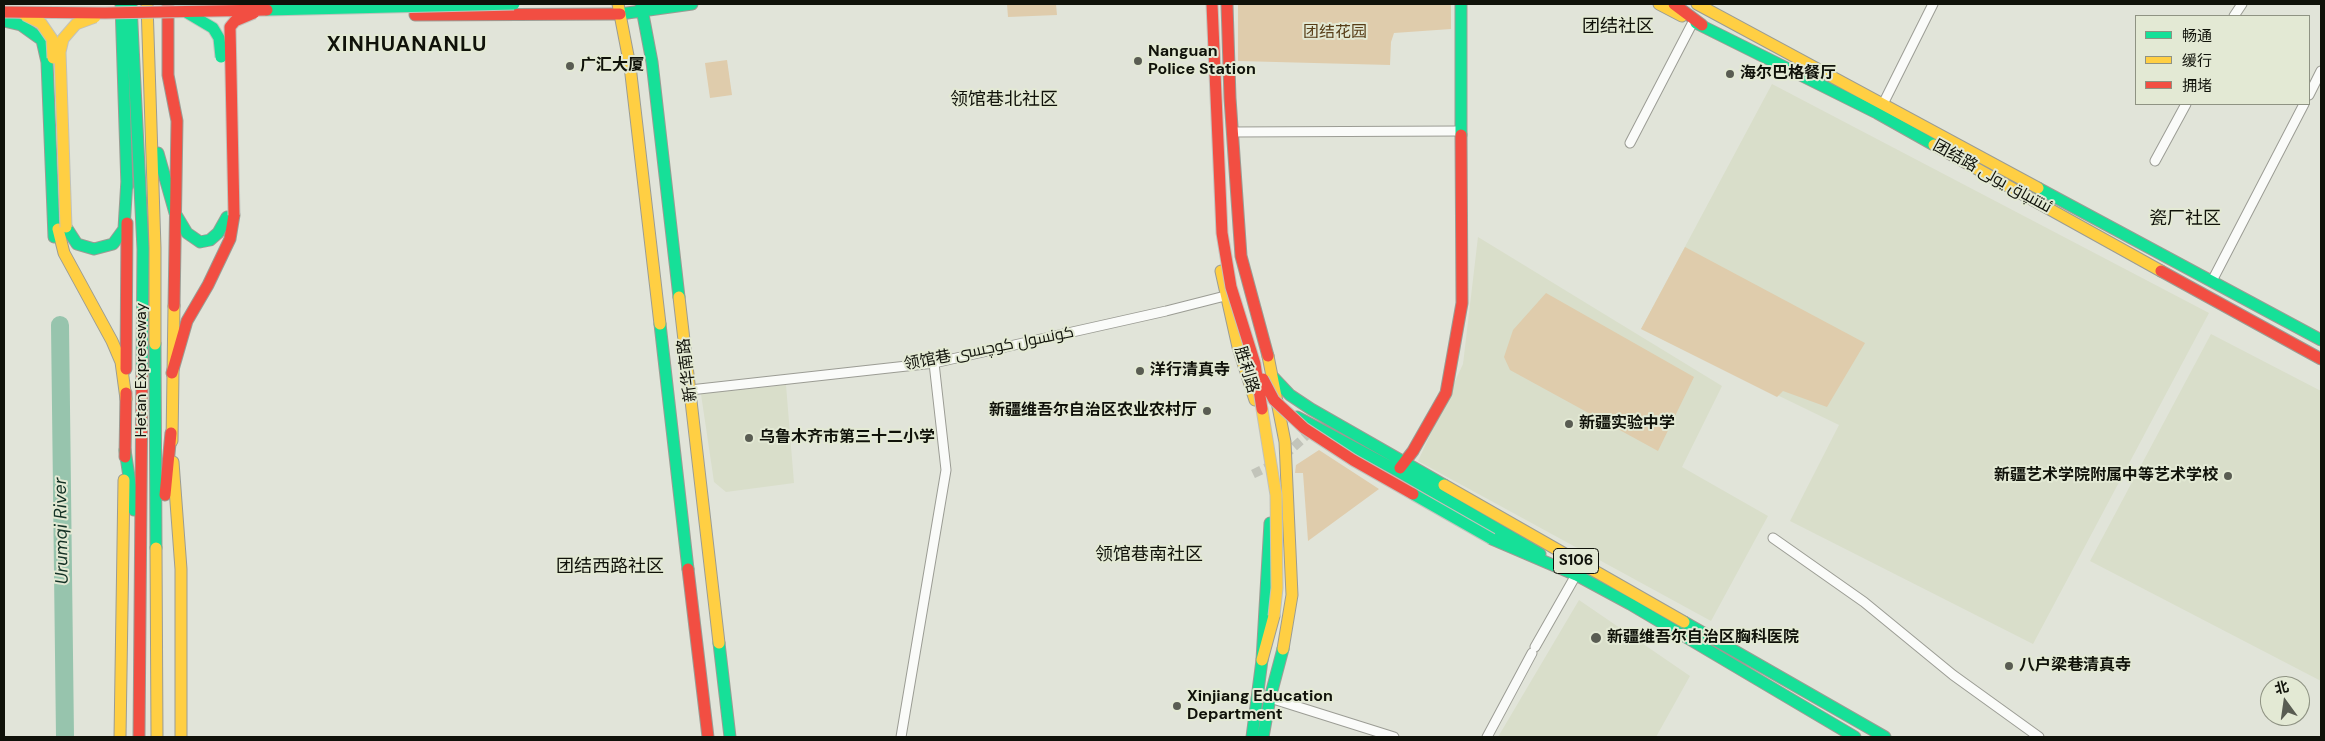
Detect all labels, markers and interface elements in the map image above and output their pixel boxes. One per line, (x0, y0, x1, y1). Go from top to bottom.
legend (2135, 15, 2310, 105)
district label: 团结社区 (1582, 16, 1654, 38)
park label: 团结花园 (1303, 23, 1367, 43)
text: 畅通 (2182, 26, 2212, 46)
district label: XINHUANANLU (325, 32, 489, 58)
place label: Nanguan Police Station (1148, 42, 1256, 80)
text: 缓行 (2182, 51, 2212, 71)
marker: Nanguan Police Station (1132, 55, 1144, 67)
place label: 广汇大厦 (580, 56, 644, 76)
marker: 广汇大厦 (564, 60, 576, 72)
place label: 海尔巴格餐厅 (1740, 64, 1836, 84)
marker: 海尔巴格餐厅 (1724, 68, 1736, 80)
text: 拥堵 (2182, 76, 2212, 96)
district label: 领馆巷北社区 (950, 89, 1058, 111)
street label: 团结路 ئىتتىپاق يولى (1929, 136, 2055, 218)
district label: 瓷厂社区 (2149, 208, 2221, 230)
street label: Hetan Expressway (132, 303, 152, 437)
street label: 领馆巷 كونسول كوچىسى (902, 323, 1076, 375)
street label: 新华南路 (675, 337, 701, 403)
street label: 胜利路 (1230, 344, 1262, 396)
place label: 洋行清真寺 (1150, 361, 1230, 381)
marker: 洋行清真寺 (1134, 365, 1146, 377)
place label: 新疆维吾尔自治区农业农村厅 (989, 401, 1197, 421)
marker: 新疆维吾尔自治区农业农村厅 (1201, 405, 1213, 417)
place label: 新疆实验中学 (1579, 414, 1675, 434)
marker: 新疆实验中学 (1563, 418, 1575, 430)
place label: 乌鲁木齐市第三十二小学 (759, 428, 935, 448)
marker: 乌鲁木齐市第三十二小学 (743, 432, 755, 444)
place label: 新疆艺术学院附属中等艺术学校 (1994, 466, 2218, 486)
marker: 新疆艺术学院附属中等艺术学校 (2222, 470, 2234, 482)
water label: Urumqi River (50, 477, 74, 585)
district label: 领馆巷南社区 (1095, 544, 1203, 566)
road number: S106 (1554, 548, 1598, 574)
district label: 团结西路社区 (556, 556, 664, 578)
place label: 新疆维吾尔自治区胸科医院 (1607, 628, 1799, 648)
marker: 新疆维吾尔自治区胸科医院 (1589, 631, 1603, 645)
place label: 八户梁巷清真寺 (2019, 656, 2131, 676)
marker: 八户梁巷清真寺 (2003, 660, 2015, 672)
north arrow (2260, 676, 2310, 726)
text: 北 (2273, 677, 2291, 698)
place label: Xinjiang Education Department (1187, 687, 1333, 725)
marker: Xinjiang Education Department (1171, 700, 1183, 712)

